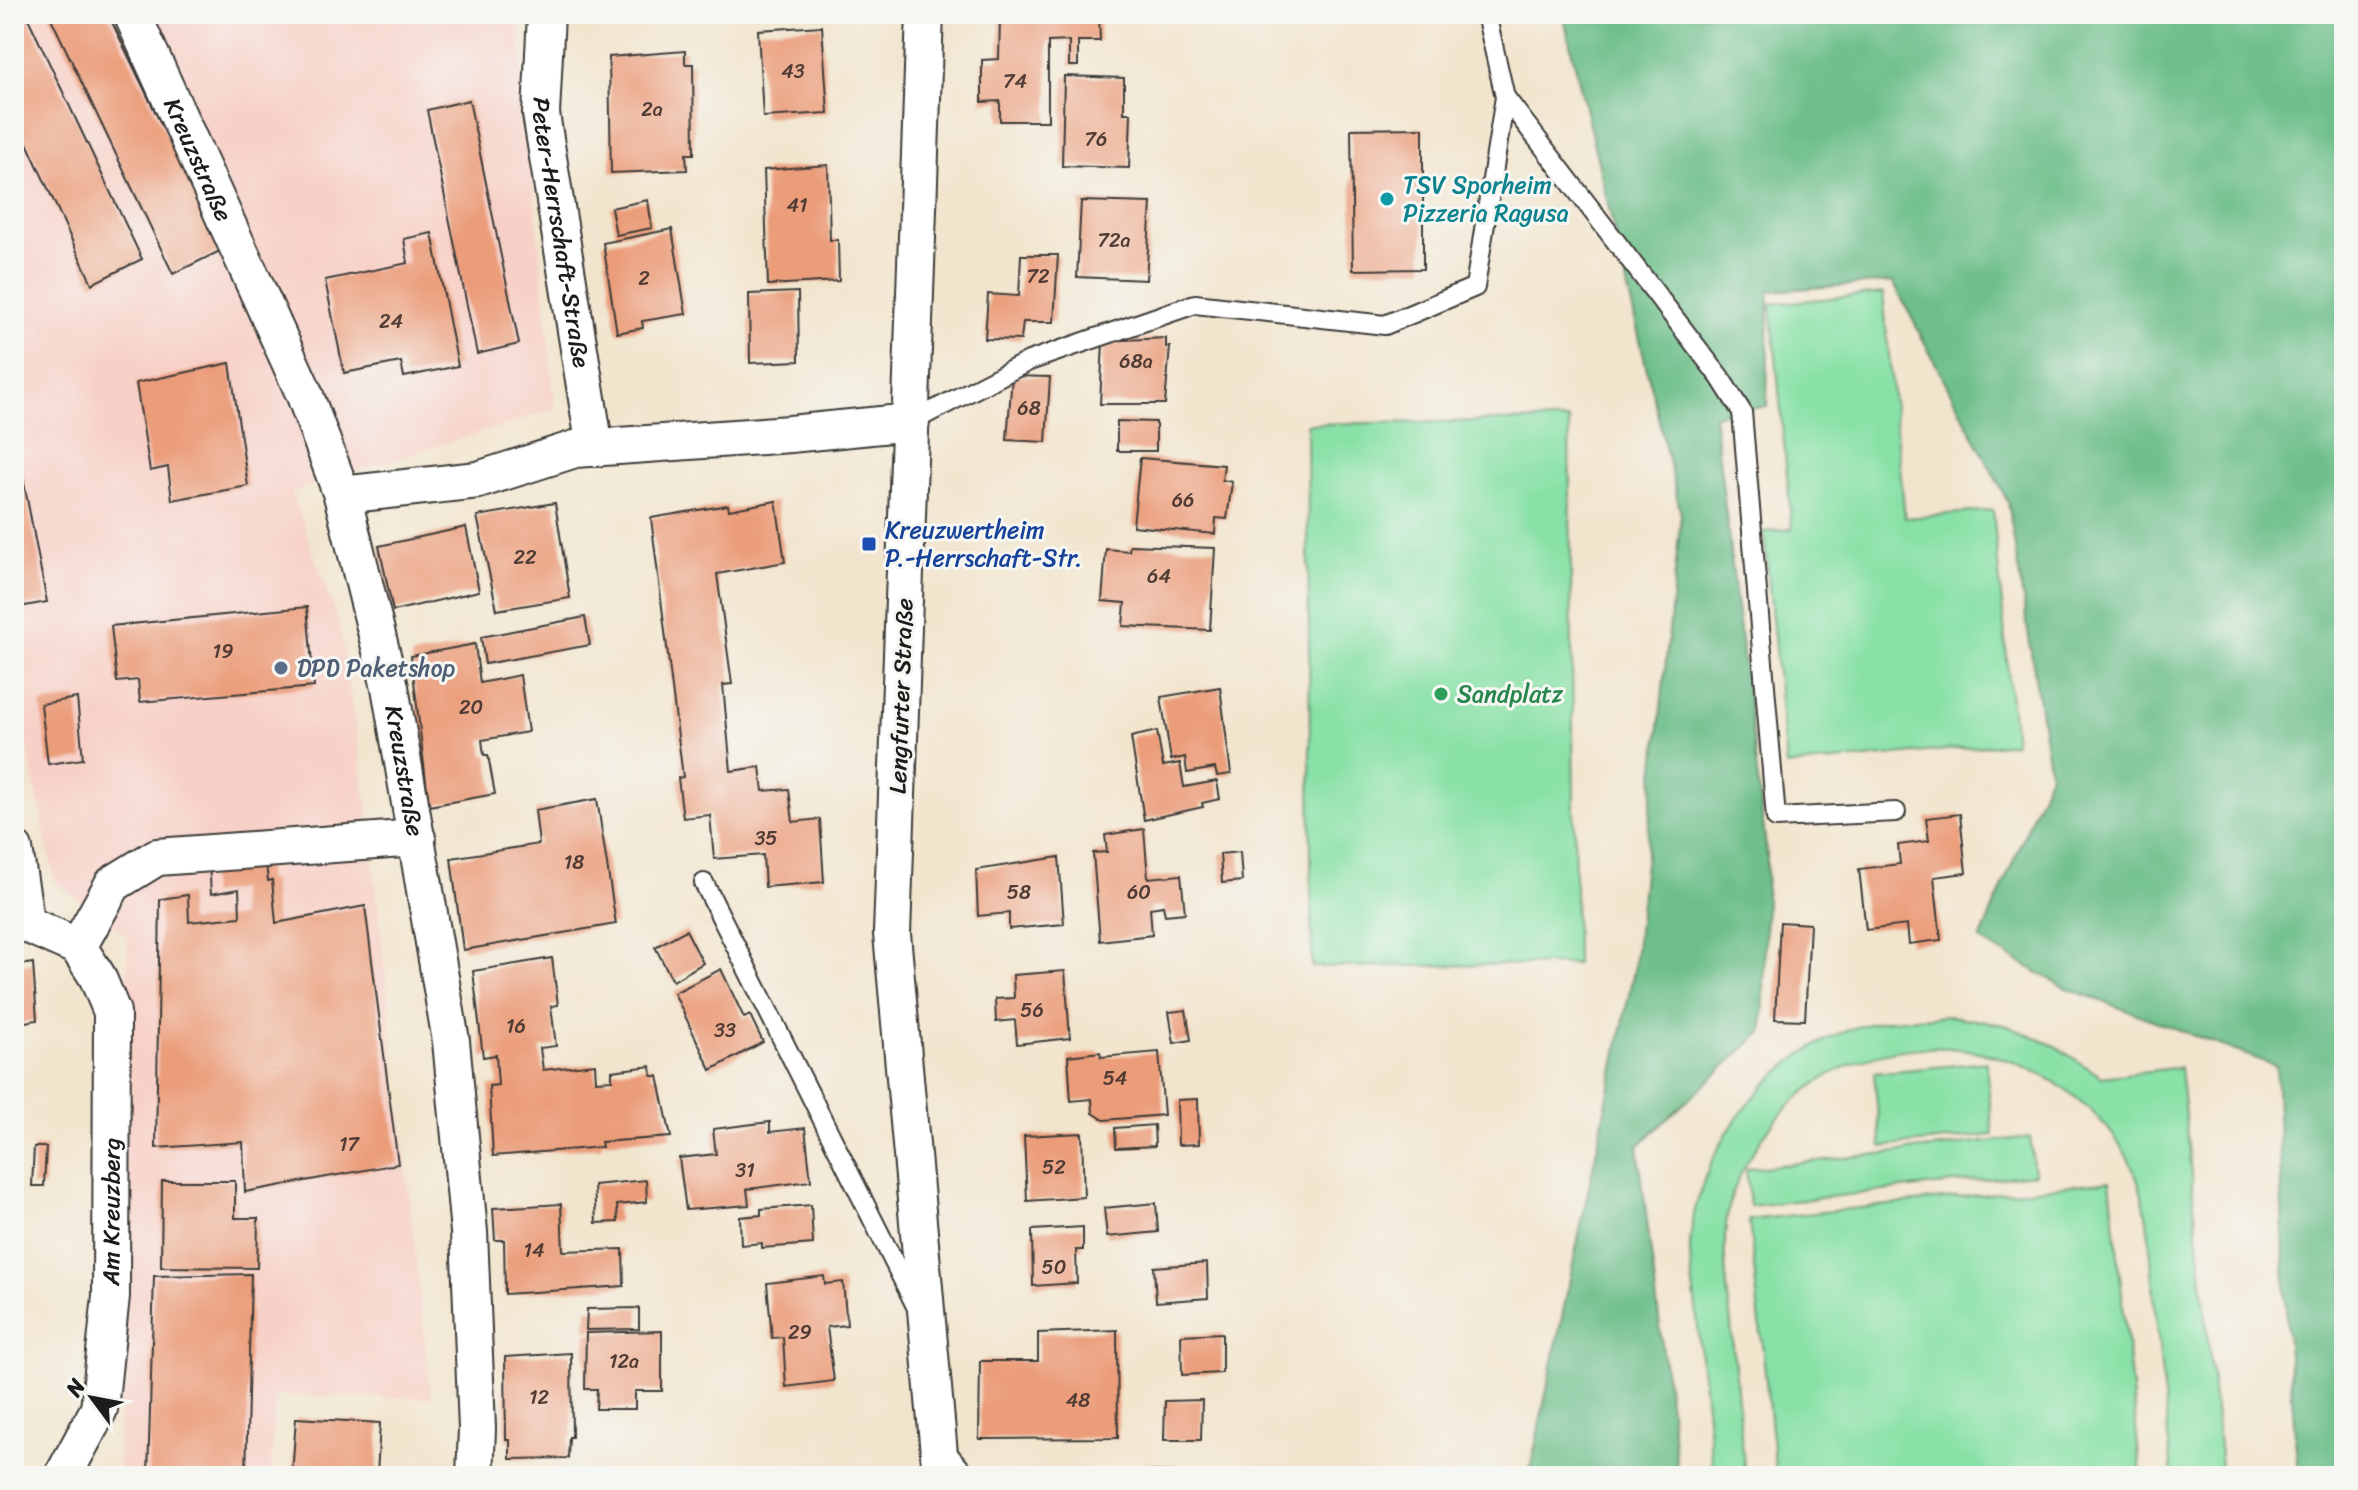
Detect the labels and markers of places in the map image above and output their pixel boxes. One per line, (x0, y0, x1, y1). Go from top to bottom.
place label: TSV Sporheim Pizzeria Ragusa (1403, 164, 1569, 234)
marker: TSV Sporheim Pizzeria Ragusa (1378, 190, 1396, 208)
place label: Kreuzwertheim P.-Herrschaft-Str. (885, 509, 1082, 579)
marker: Kreuzwertheim P.-Herrschaft-Str. (860, 535, 878, 553)
place label: DPD Paketshop (297, 647, 456, 689)
marker: DPD Paketshop (272, 659, 290, 677)
place label: Sandplatz (1457, 673, 1564, 715)
marker: Sandplatz (1432, 685, 1450, 703)

